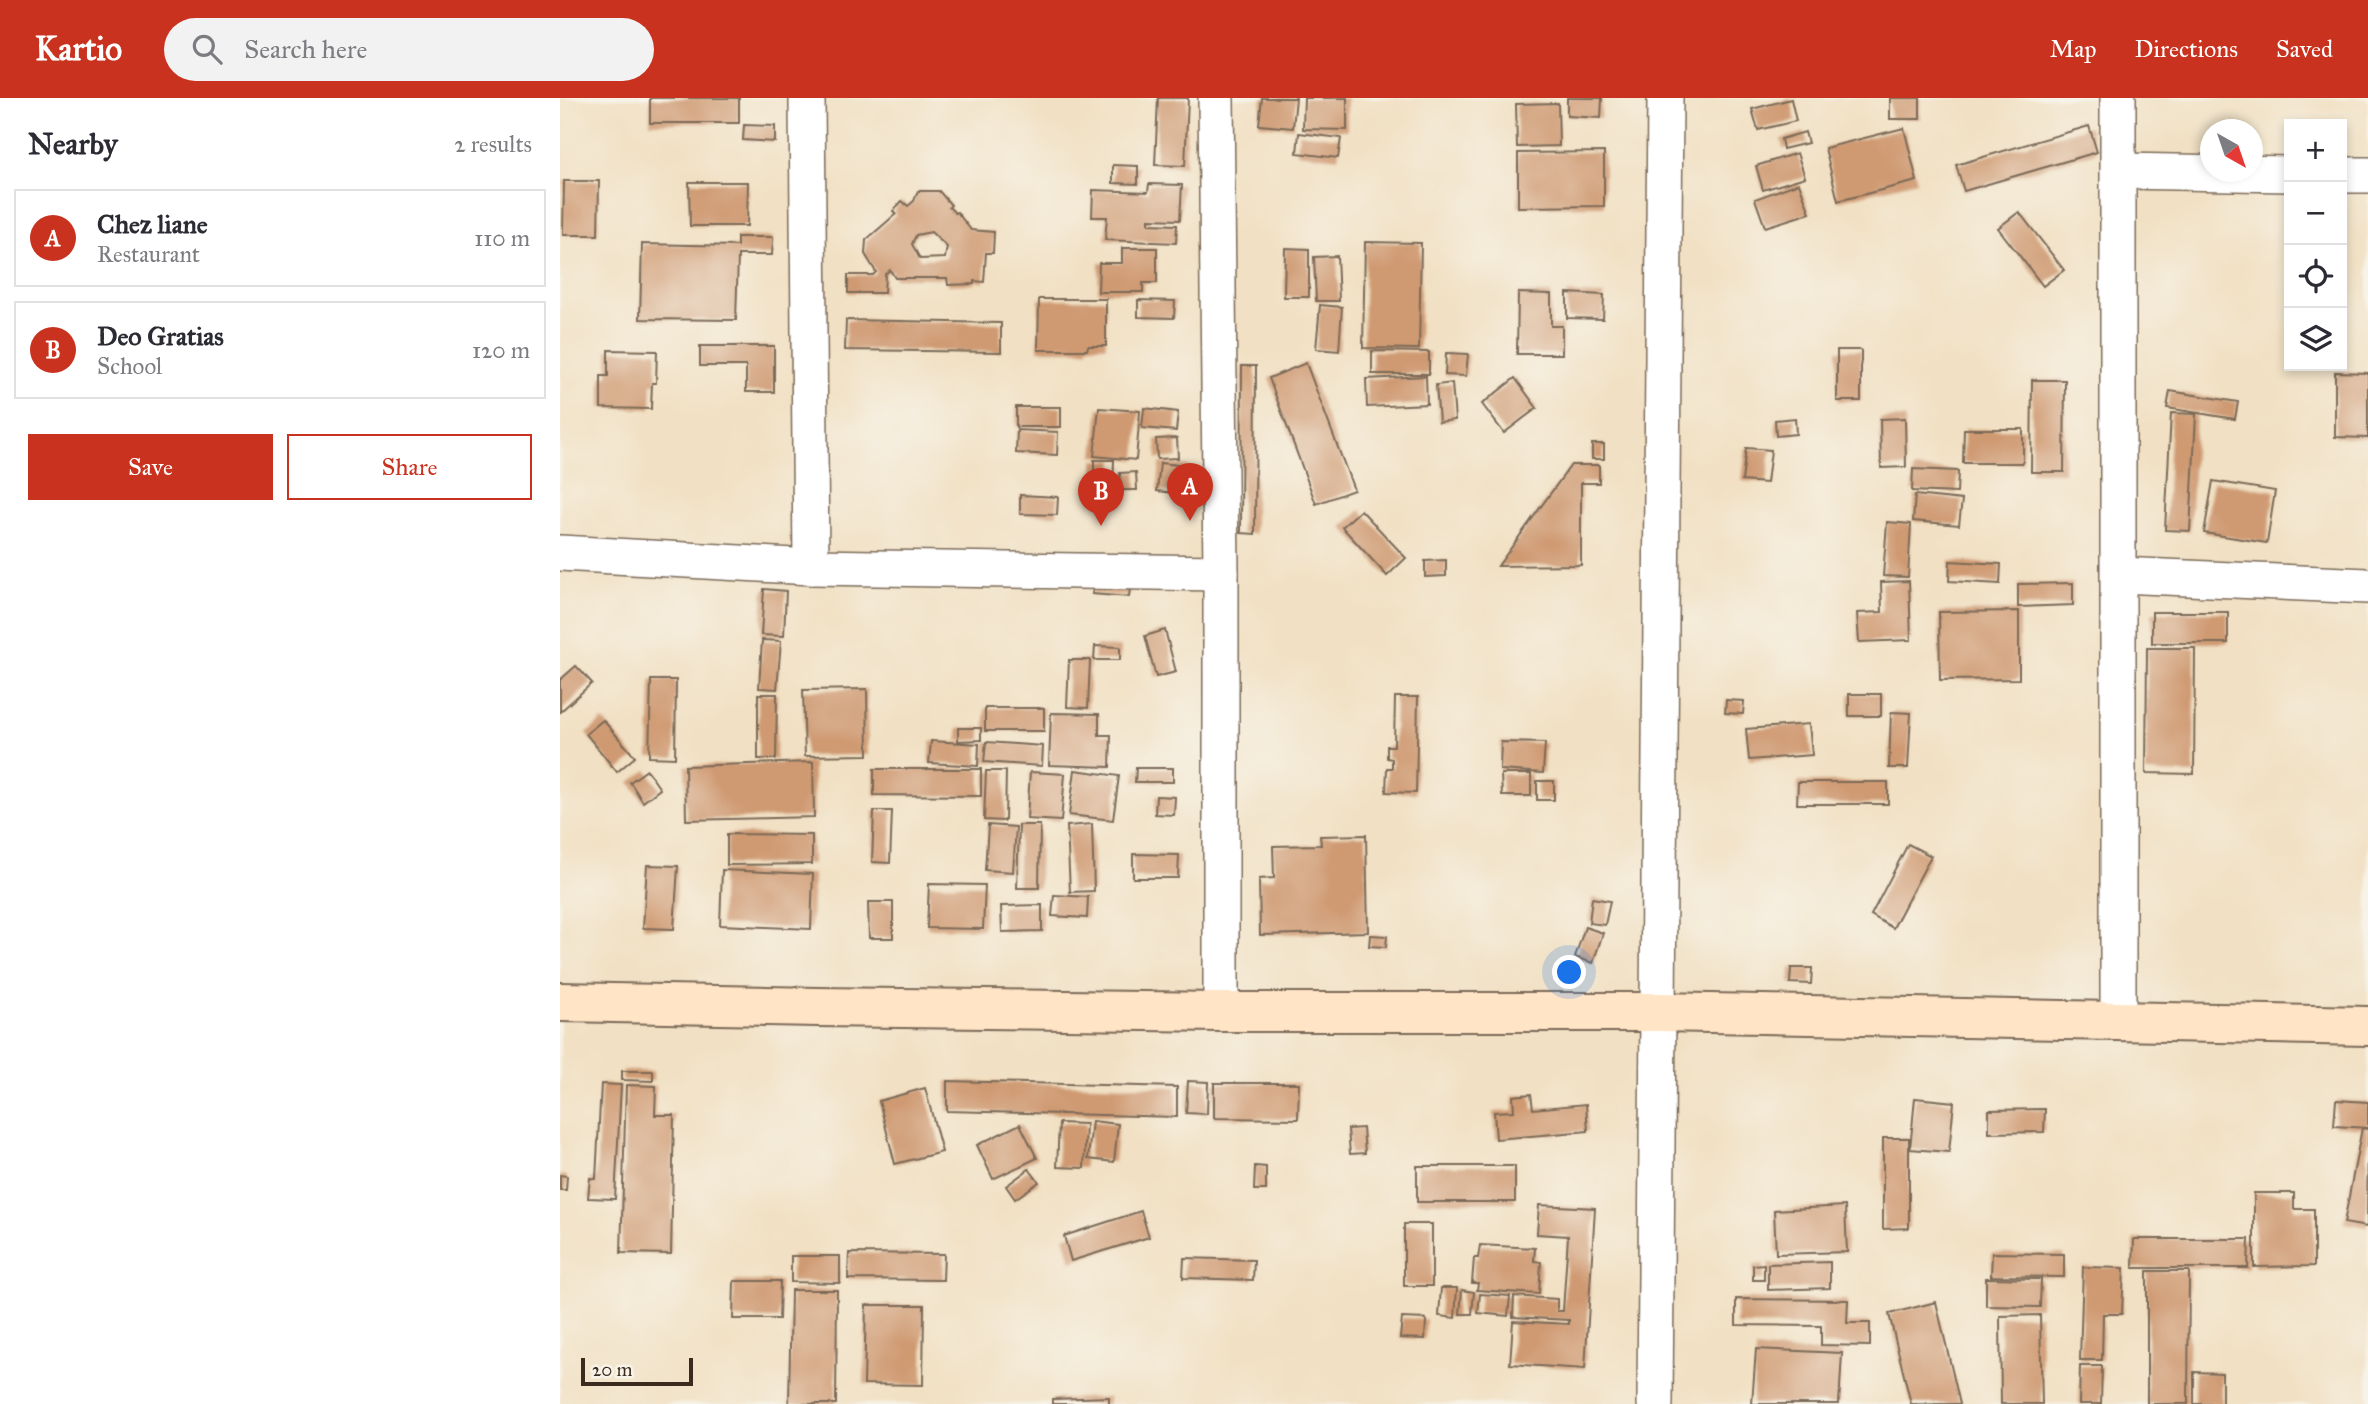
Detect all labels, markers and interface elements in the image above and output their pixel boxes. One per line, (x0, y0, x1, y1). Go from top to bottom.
search box (164, 18, 654, 81)
text: Kartio (35, 29, 122, 69)
icon: search (188, 30, 226, 68)
text: Search here (244, 33, 367, 65)
text: Map (2050, 34, 2097, 64)
text: Directions (2135, 34, 2238, 64)
text: Saved (2276, 34, 2333, 64)
north arrow (2200, 119, 2263, 182)
map controls (2284, 119, 2347, 371)
button: + (2284, 119, 2347, 182)
text: Nearby (28, 126, 118, 162)
text: 2 results (454, 130, 532, 158)
button: − (2284, 182, 2347, 245)
text: Chez liane (97, 208, 208, 240)
text: A (45, 224, 61, 252)
text: 110 m (474, 224, 530, 252)
text: Restaurant (97, 240, 200, 268)
button: locate (2284, 245, 2347, 308)
button: layers (2284, 308, 2347, 371)
text: Deo Gratias (97, 320, 224, 352)
text: B (45, 336, 61, 364)
text: 120 m (472, 336, 530, 364)
text: School (97, 352, 162, 380)
button: Save (28, 434, 273, 500)
button: Share (287, 434, 532, 500)
pin: A (1167, 463, 1213, 521)
pin: B (1078, 468, 1124, 526)
your location (1552, 955, 1586, 989)
scale bar (581, 1355, 693, 1387)
text: 20 m (592, 1358, 633, 1381)

